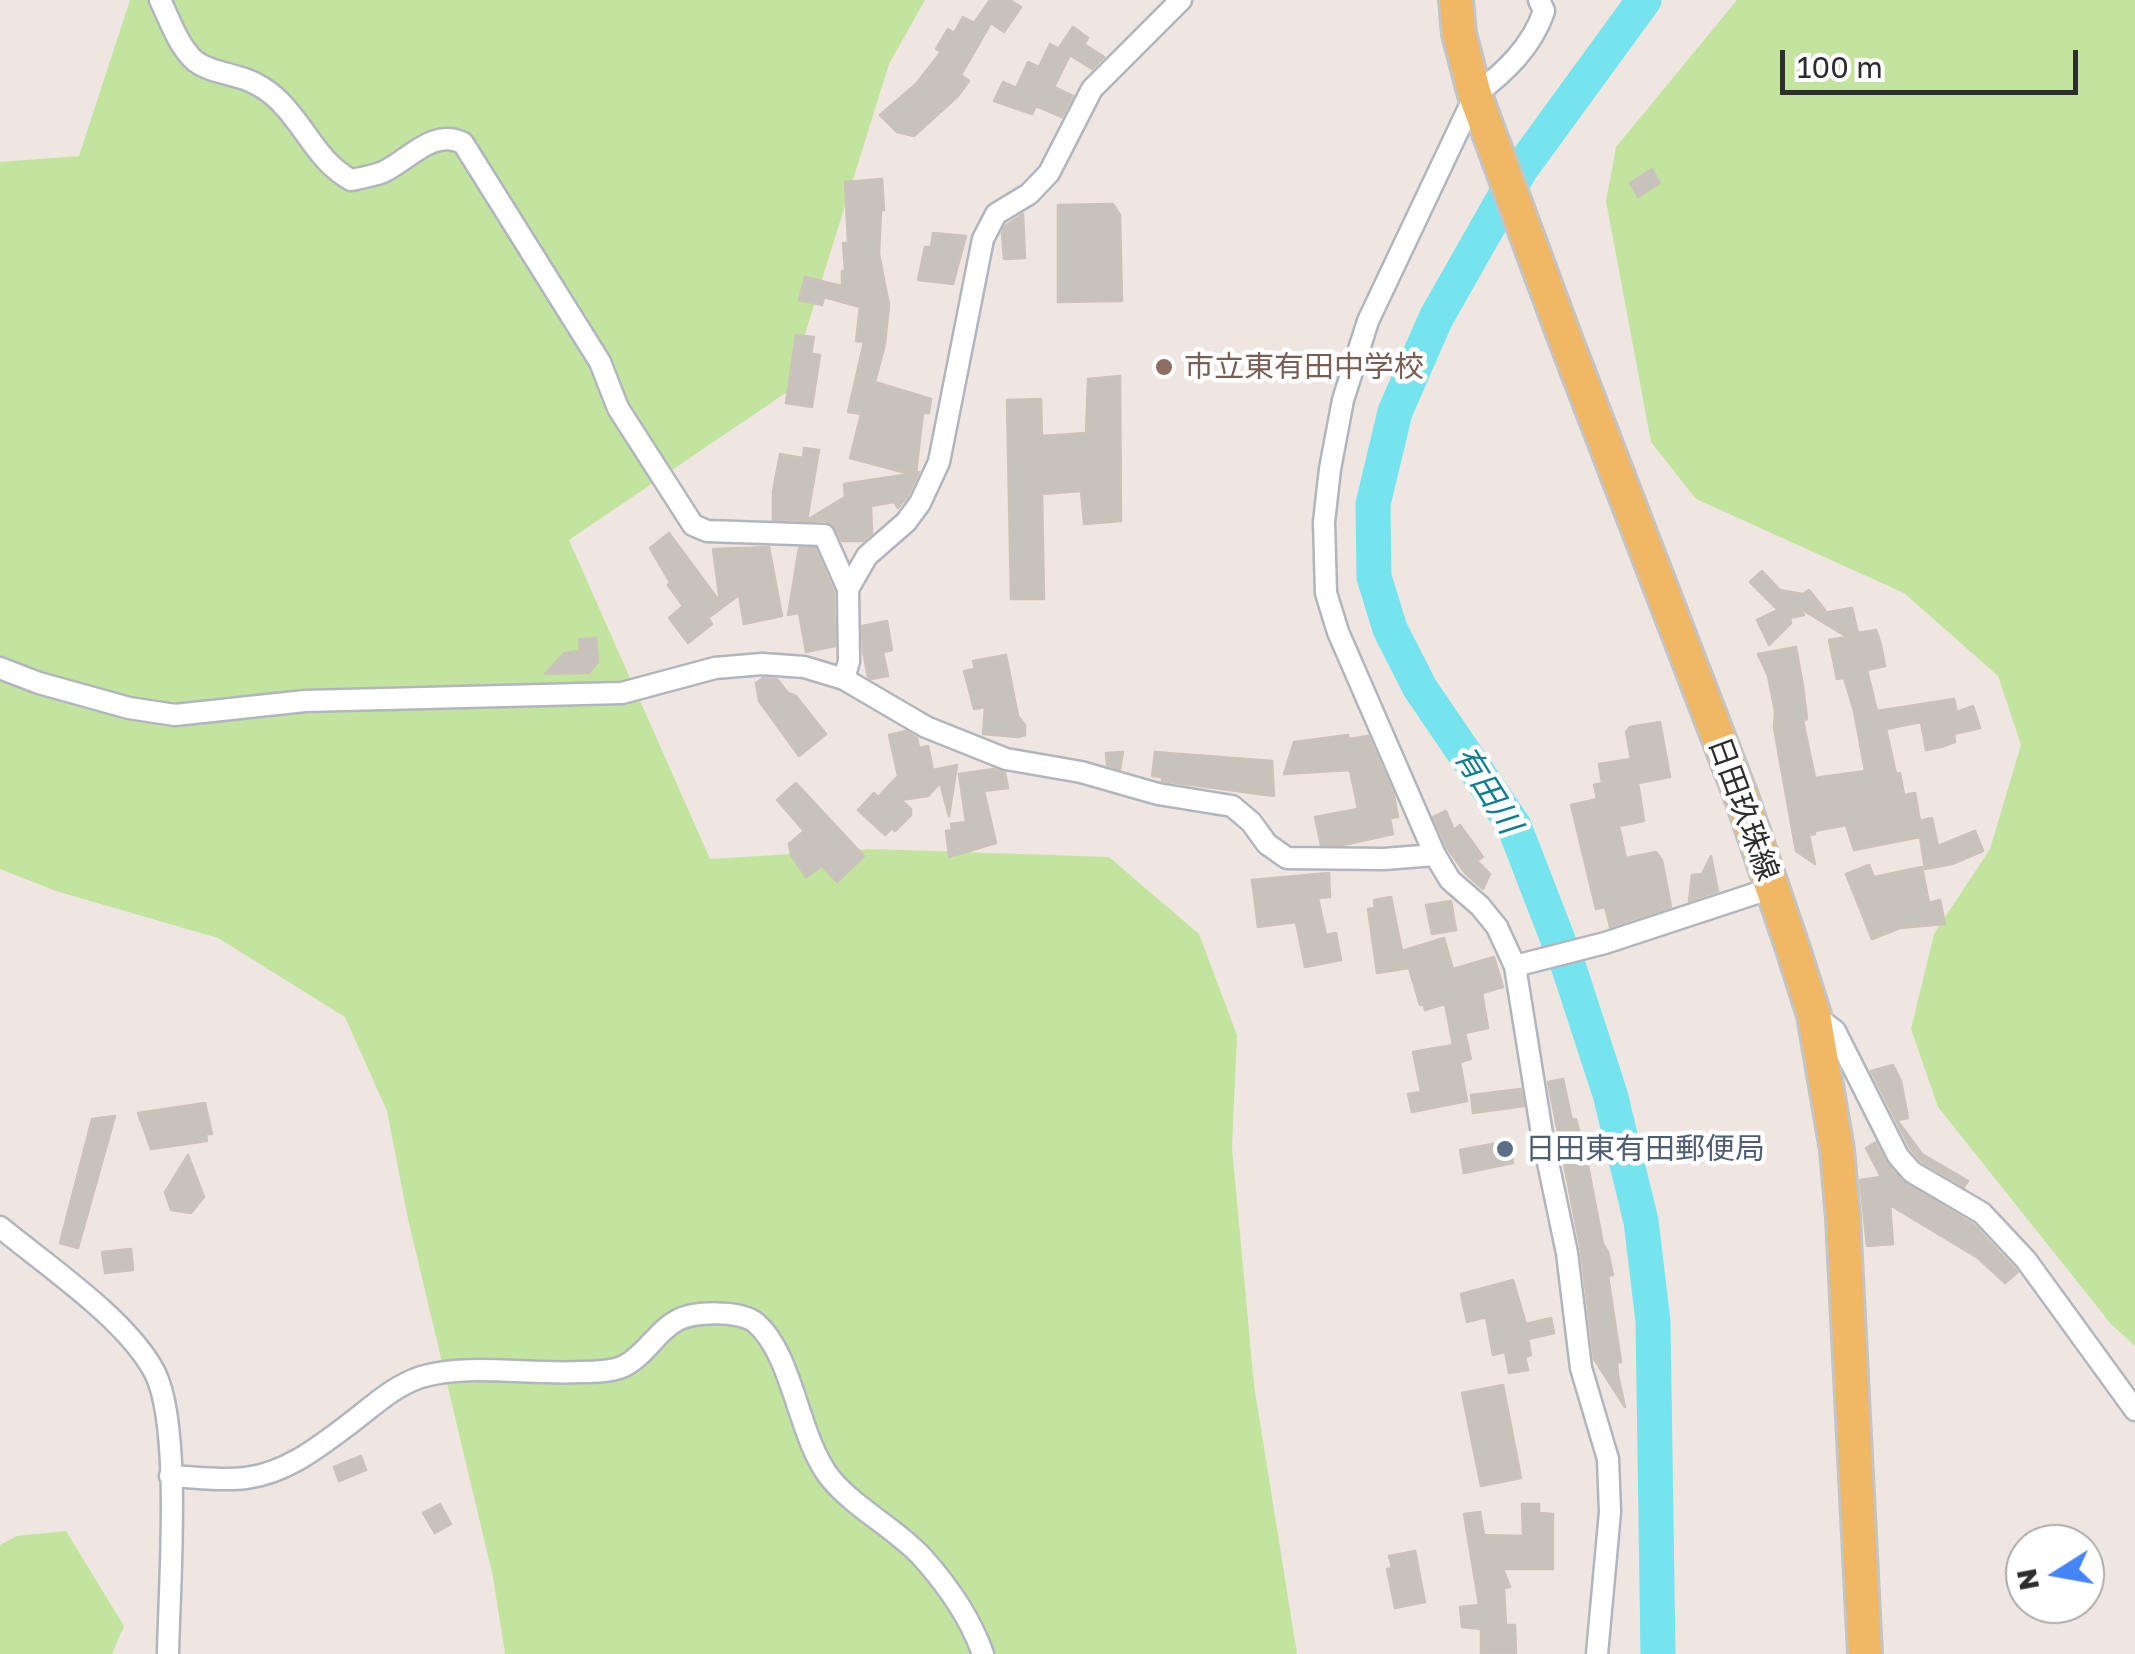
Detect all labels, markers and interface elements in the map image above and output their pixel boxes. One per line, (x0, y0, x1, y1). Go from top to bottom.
scale bar (1785, 30, 2082, 92)
text: 100 m (1797, 49, 1883, 85)
place label: 市立東有田中学校 (1184, 349, 1424, 385)
marker: 市立東有田中学校 (1153, 356, 1175, 378)
street label: 日田玖珠線 (1700, 732, 1786, 886)
water label: 有田川 (1445, 739, 1529, 841)
place label: 日田東有田郵便局 (1525, 1131, 1765, 1167)
marker: 日田東有田郵便局 (1494, 1138, 1516, 1160)
north arrow (2005, 1524, 2105, 1624)
text: N (2009, 1566, 2045, 1593)

